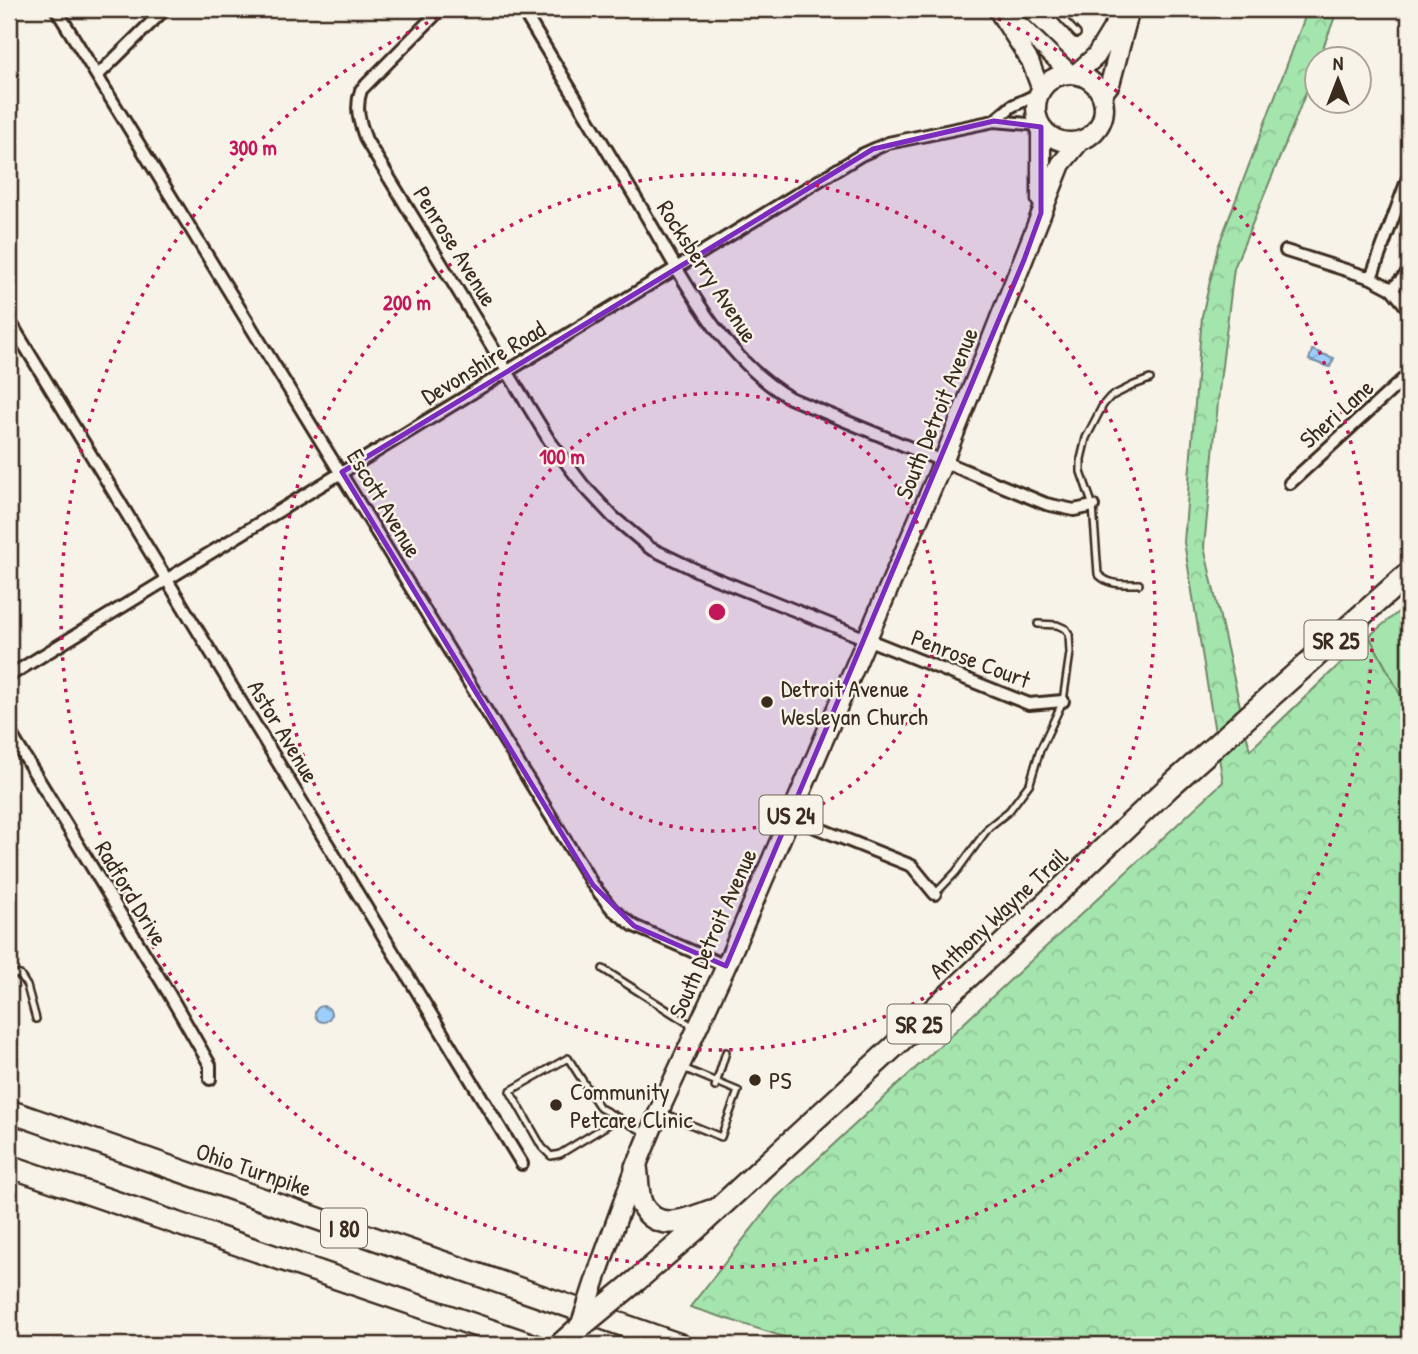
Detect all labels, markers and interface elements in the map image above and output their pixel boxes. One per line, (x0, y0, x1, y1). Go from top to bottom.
north arrow (1302, 46, 1372, 116)
text: N (1333, 50, 1343, 76)
text: 300 m (229, 133, 277, 162)
street label: Penrose Avenue (406, 180, 506, 313)
street label: Rocksberry Avenue (650, 194, 766, 349)
text: 200 m (383, 288, 431, 317)
street label: Devonshire Road (415, 312, 551, 412)
street label: South Detroit Avenue (887, 322, 985, 503)
street label: Sheri Lane (1292, 371, 1380, 455)
text: 100 m (539, 442, 585, 471)
street label: Escott Avenue (340, 443, 430, 564)
centre of rings (705, 600, 729, 624)
road number: SR 25 (1304, 620, 1368, 660)
street label: Penrose Court (907, 621, 1036, 696)
place label: Detroit Avenue Wesleyan Church (781, 672, 928, 732)
street label: Astor Avenue (241, 674, 327, 789)
marker: Detroit Avenue Wesleyan Church (759, 694, 775, 710)
road number: US 24 (760, 796, 822, 834)
street label: Radford Drive (88, 835, 176, 952)
street label: Anthony Wayne Trail (922, 840, 1075, 986)
street label: South Detroit Avenue (660, 843, 764, 1023)
road number: SR 25 (888, 1004, 950, 1044)
place label: PS (769, 1064, 792, 1096)
marker: PS (747, 1072, 763, 1088)
place label: Community Petcare Clinic (570, 1075, 694, 1135)
marker: Community Petcare Clinic (548, 1097, 564, 1113)
street label: Ohio Turnpike (192, 1134, 316, 1204)
road number: I 80 (321, 1208, 367, 1247)

